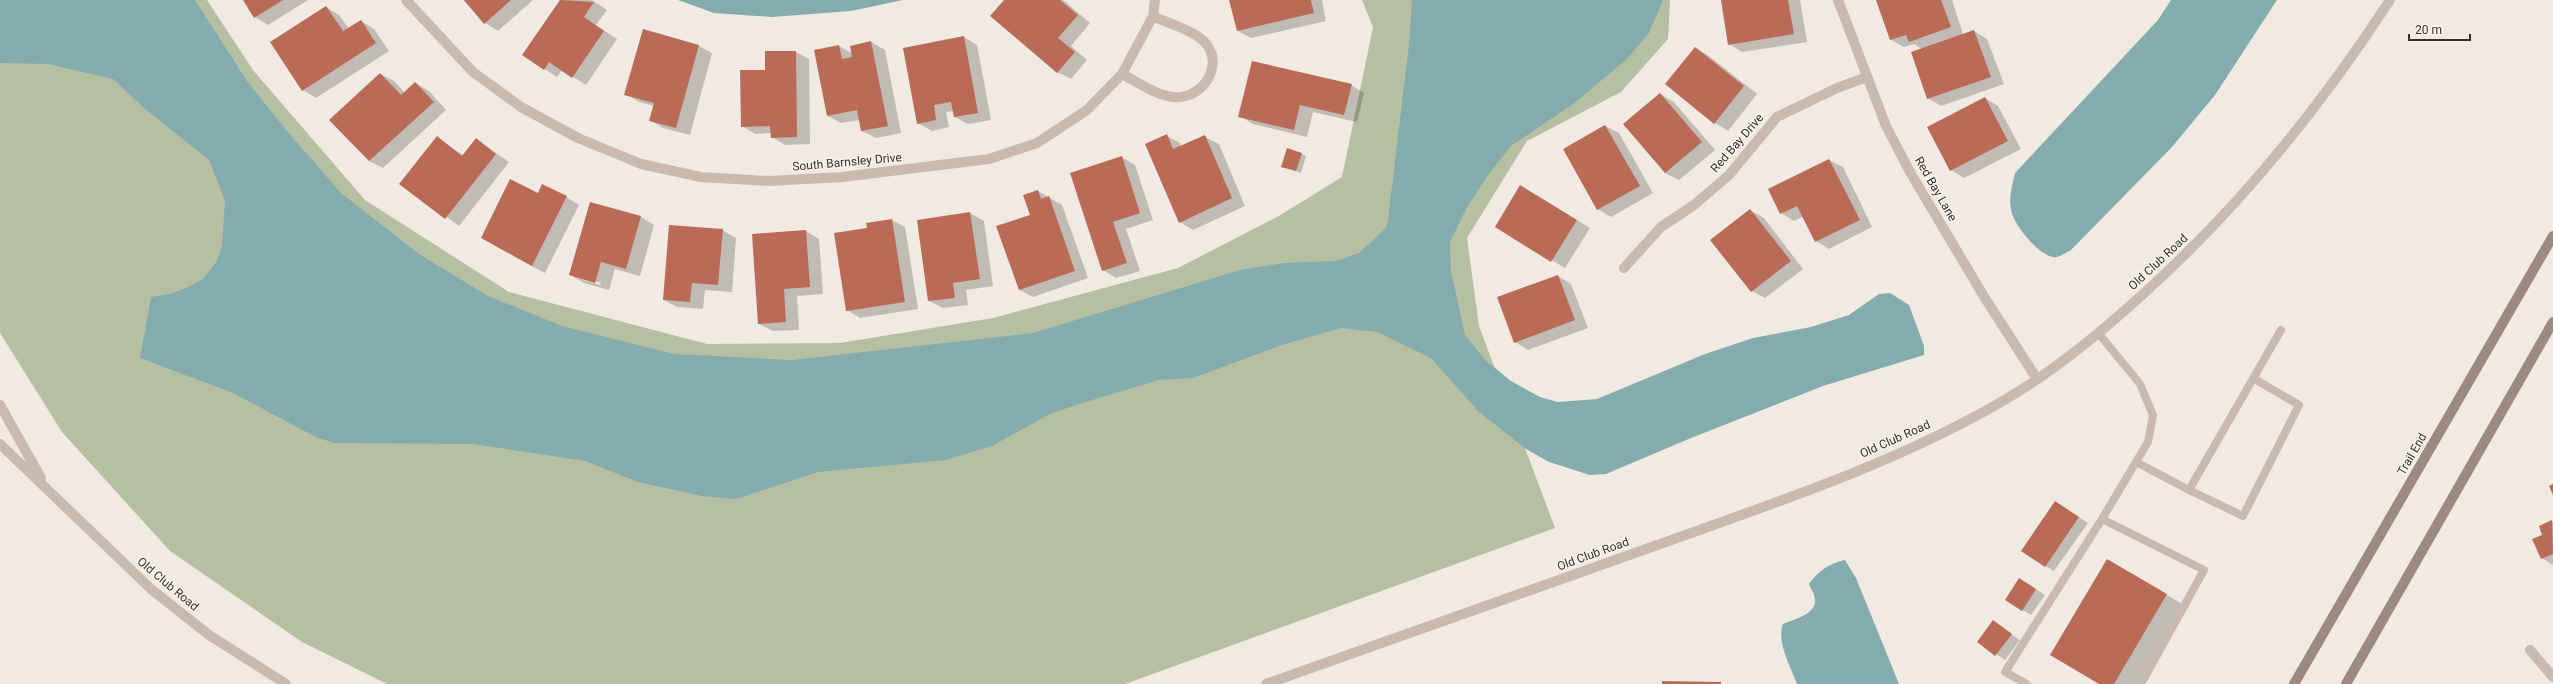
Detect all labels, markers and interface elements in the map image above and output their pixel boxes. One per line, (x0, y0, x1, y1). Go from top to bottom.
scale bar (2409, 16, 2470, 42)
text: 20 m (2415, 23, 2442, 37)
street label: Red Bay Drive (1708, 111, 1766, 175)
street label: South Barnsley Drive (792, 150, 902, 174)
street label: Red Bay Lane (1912, 154, 1960, 224)
street label: Old Club Road (2126, 231, 2190, 293)
street label: Old Club Road (1858, 417, 1932, 461)
street label: Trail End (2394, 431, 2430, 477)
street label: Old Club Road (1555, 535, 1631, 573)
street label: Old Club Road (135, 554, 201, 614)

